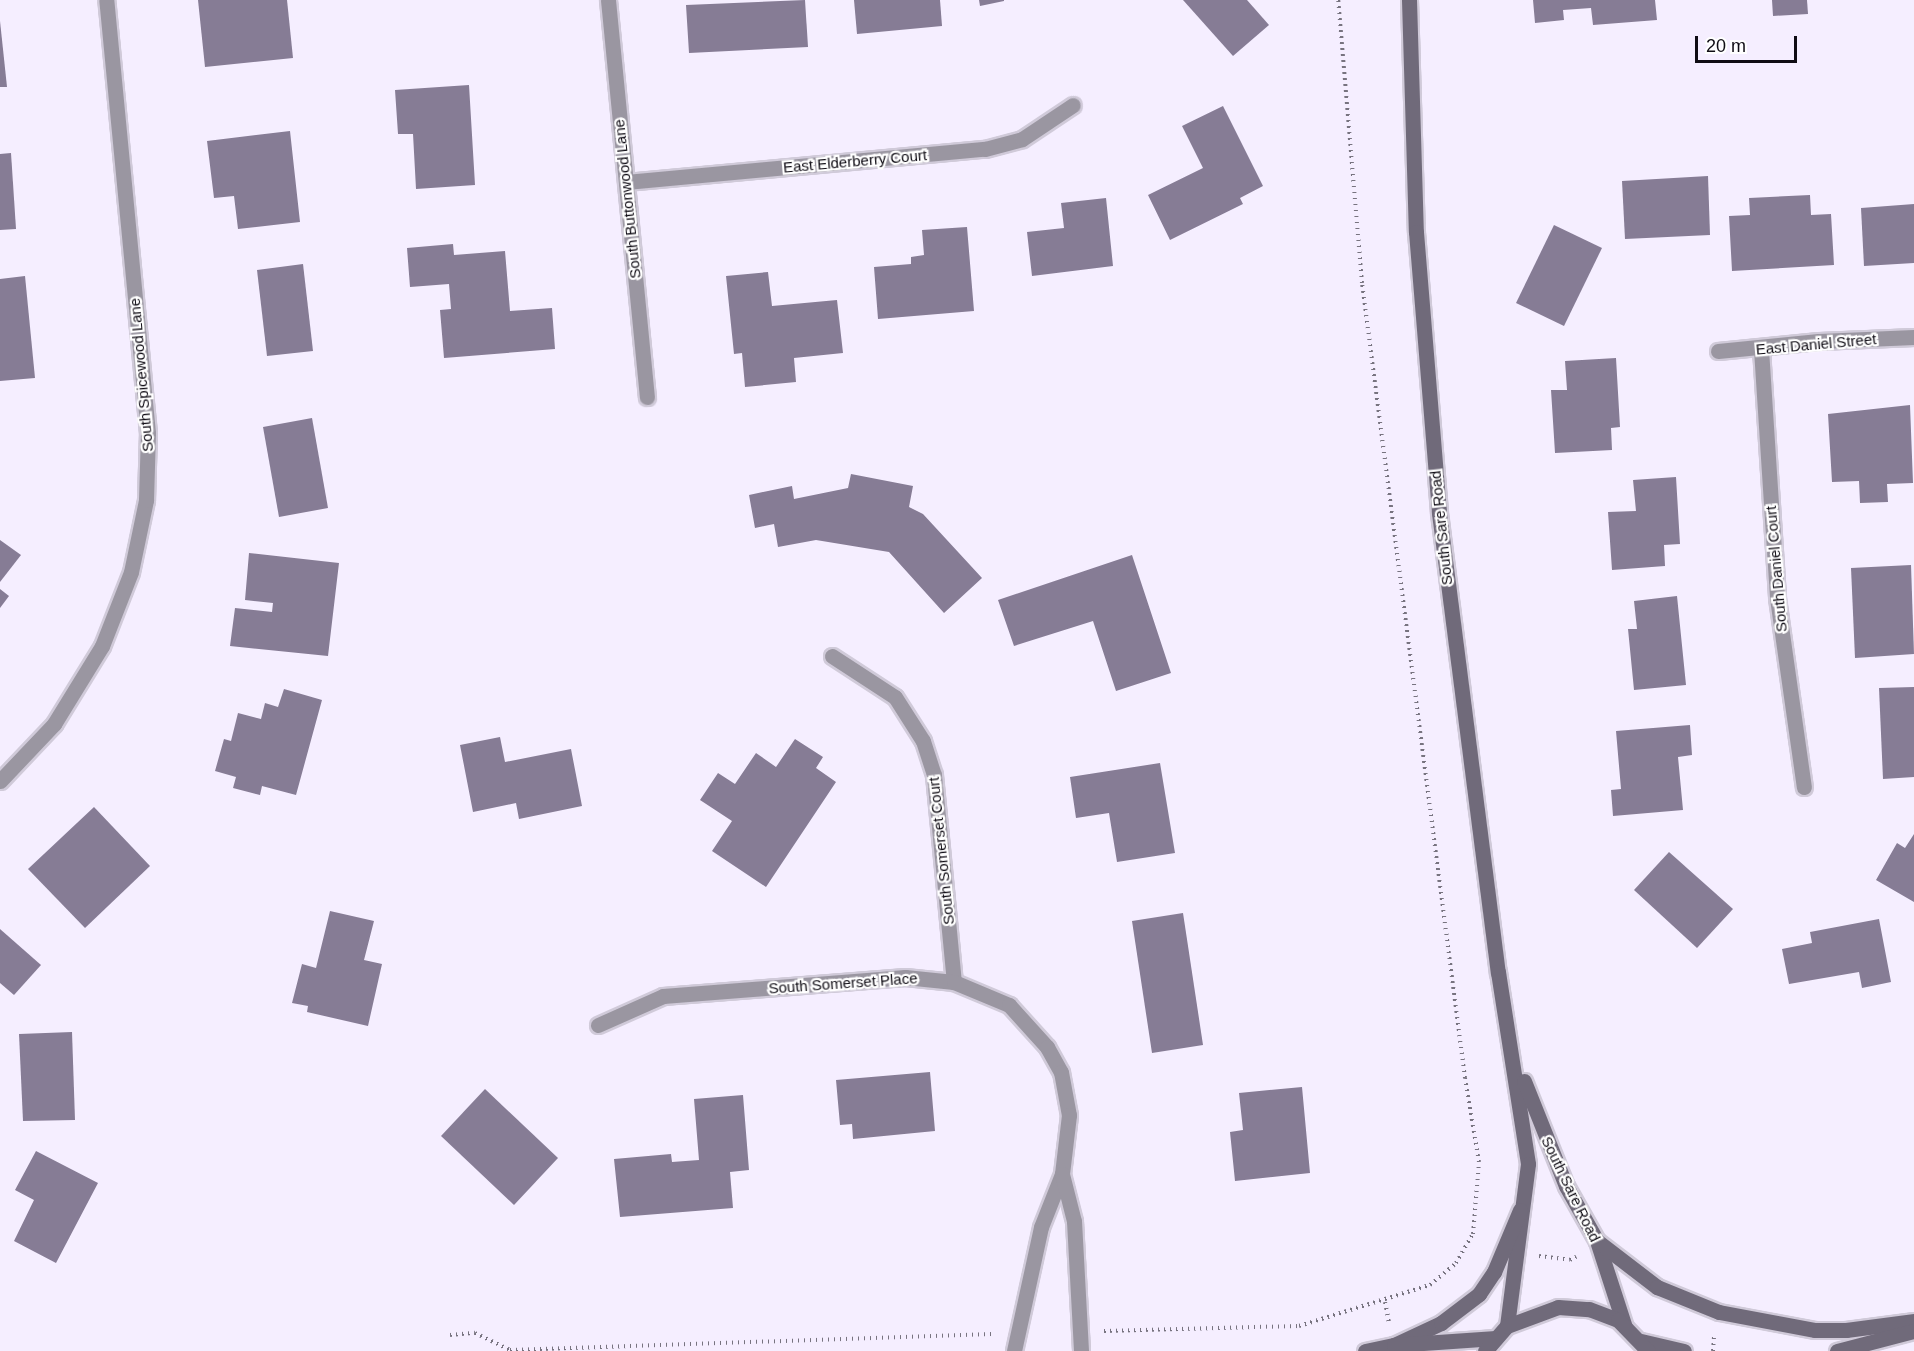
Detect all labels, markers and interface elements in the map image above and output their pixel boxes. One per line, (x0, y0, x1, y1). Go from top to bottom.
scale bar (1698, 24, 1800, 62)
text: 20 m (1706, 36, 1746, 56)
street label: South Buttonwood Lane (610, 118, 644, 280)
street label: East Elderberry Court (782, 146, 928, 176)
street label: South Spicewood Lane (125, 297, 157, 453)
street label: East Daniel Street (1755, 330, 1877, 358)
street label: South Sare Road (1426, 470, 1456, 586)
street label: South Daniel Court (1762, 505, 1790, 633)
street label: South Somerset Court (924, 776, 958, 926)
street label: South Somerset Place (768, 969, 918, 997)
street label: South Sare Road (1538, 1133, 1604, 1245)

